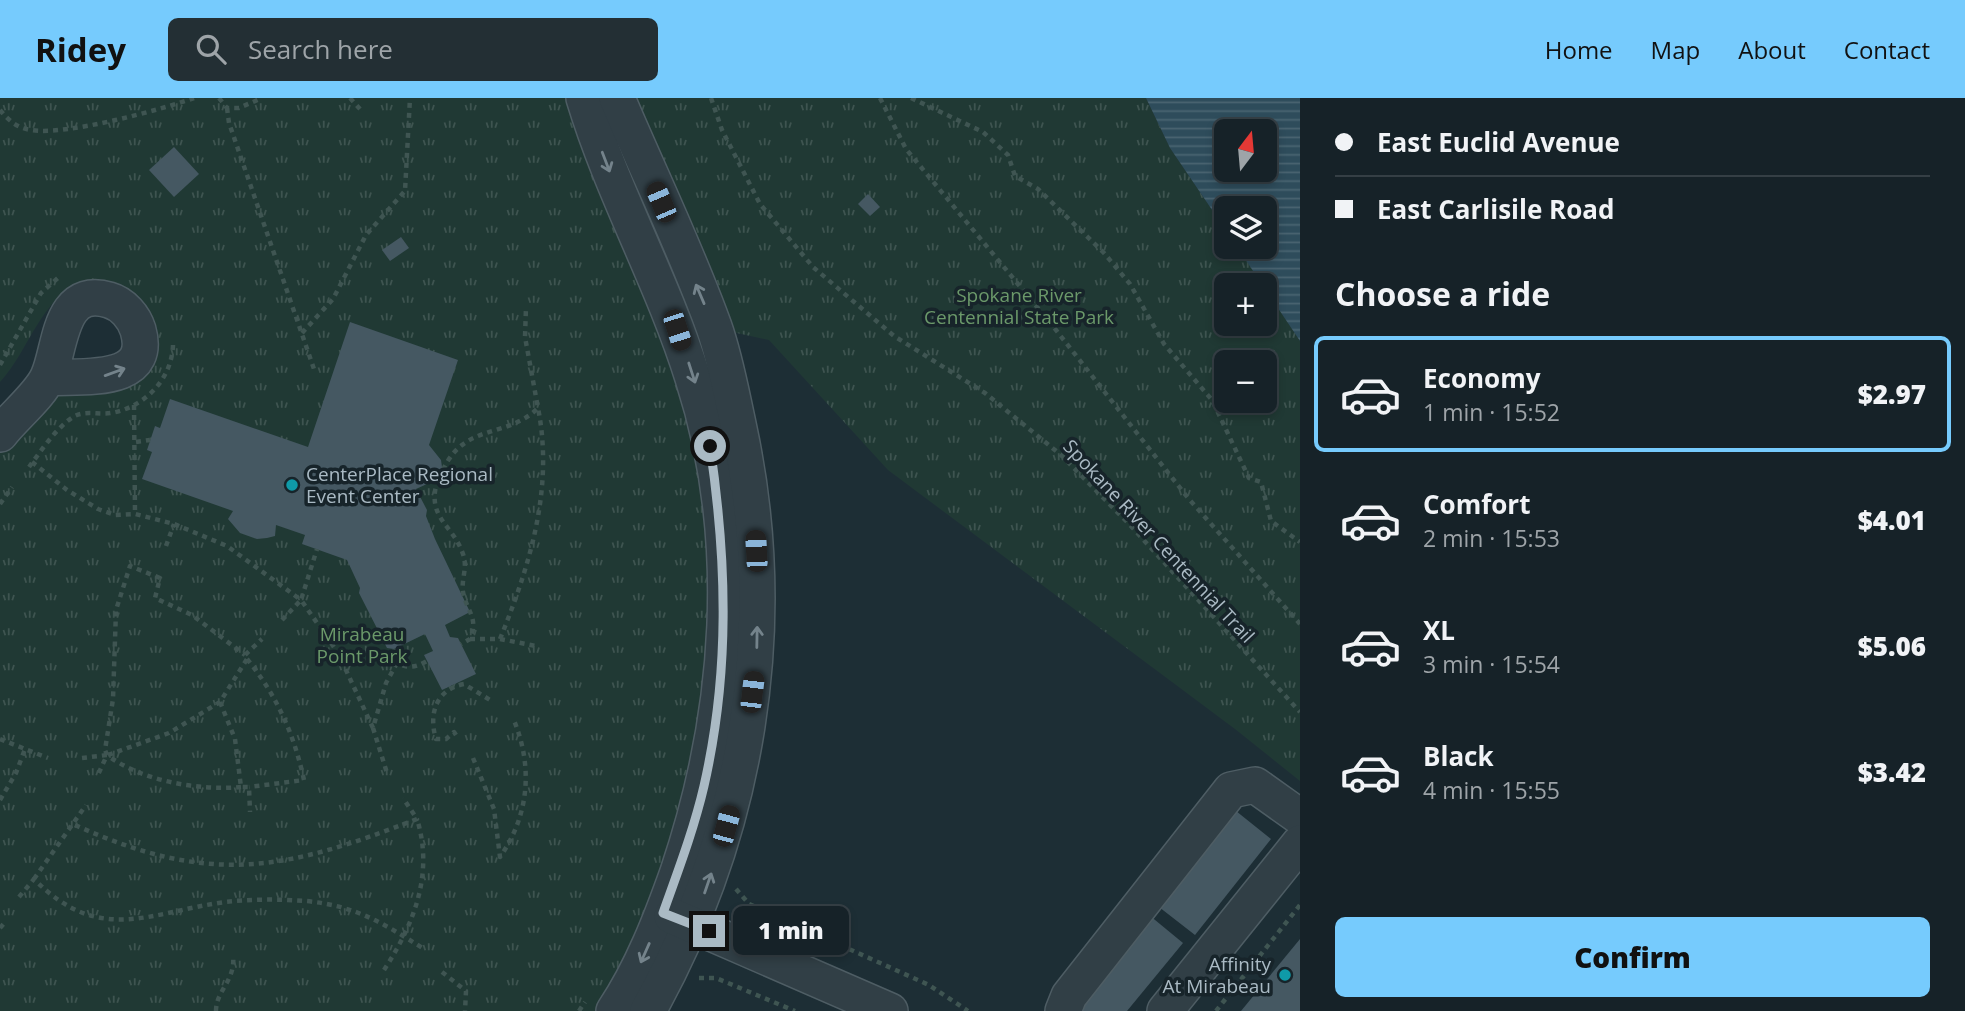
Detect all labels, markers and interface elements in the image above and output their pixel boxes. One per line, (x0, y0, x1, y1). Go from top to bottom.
search box (168, 18, 658, 81)
text: Ridey (35, 27, 126, 72)
icon: search (192, 30, 230, 68)
text: Search here (248, 31, 393, 67)
text: Home (1545, 33, 1613, 66)
text: Map (1651, 33, 1700, 66)
text: About (1738, 33, 1806, 66)
text: Contact (1844, 33, 1930, 66)
north arrow (1214, 119, 1278, 182)
map controls (1214, 119, 1277, 413)
text: East Euclid Avenue (1377, 124, 1620, 160)
one-way arrow (601, 151, 613, 173)
car (644, 179, 679, 225)
text: East Carlisile Road (1377, 191, 1615, 227)
button: layers (1214, 196, 1277, 259)
text: Choose a ride (1335, 272, 1550, 315)
button: + (1214, 273, 1277, 336)
park label: Spokane River Centennial State Park (924, 282, 1114, 330)
one-way arrow (693, 284, 706, 305)
car (661, 307, 694, 353)
button: − (1214, 350, 1277, 413)
text: Economy (1423, 360, 1541, 396)
one-way arrow (686, 362, 699, 384)
icon: car (1339, 363, 1402, 426)
one-way arrow (104, 365, 125, 377)
text: $2.97 (1858, 376, 1926, 412)
text: 1 min · 15:52 (1423, 396, 1560, 428)
route start (694, 430, 726, 462)
street label: Spokane River Centennial Trail (1058, 434, 1260, 648)
place label: CenterPlace Regional Event Center (306, 461, 493, 509)
marker: CenterPlace Regional Event Center (284, 477, 300, 493)
text: Comfort (1423, 486, 1530, 522)
icon: car (1339, 489, 1402, 552)
text: $4.01 (1858, 502, 1926, 538)
text: 2 min · 15:53 (1423, 522, 1560, 554)
car (745, 529, 768, 573)
text: XL (1423, 612, 1455, 648)
icon: car (1339, 615, 1402, 678)
park label: Mirabeau Point Park (317, 621, 407, 669)
one-way arrow (751, 625, 764, 648)
text: $5.06 (1858, 628, 1926, 664)
text: 3 min · 15:54 (1423, 648, 1560, 680)
car (740, 670, 765, 714)
text: Black (1423, 738, 1494, 774)
icon: car (1339, 741, 1402, 804)
text: $3.42 (1858, 754, 1926, 790)
text: 4 min · 15:55 (1423, 774, 1560, 806)
car (711, 803, 742, 849)
one-way arrow (703, 872, 715, 894)
callout: 1 min (734, 906, 849, 956)
text: 1 min (758, 914, 824, 946)
route end (693, 915, 725, 947)
button: Confirm (1335, 917, 1930, 997)
one-way arrow (638, 942, 651, 963)
place label: Affinity At Mirabeau (1163, 951, 1271, 999)
marker: Affinity At Mirabeau (1277, 967, 1293, 983)

